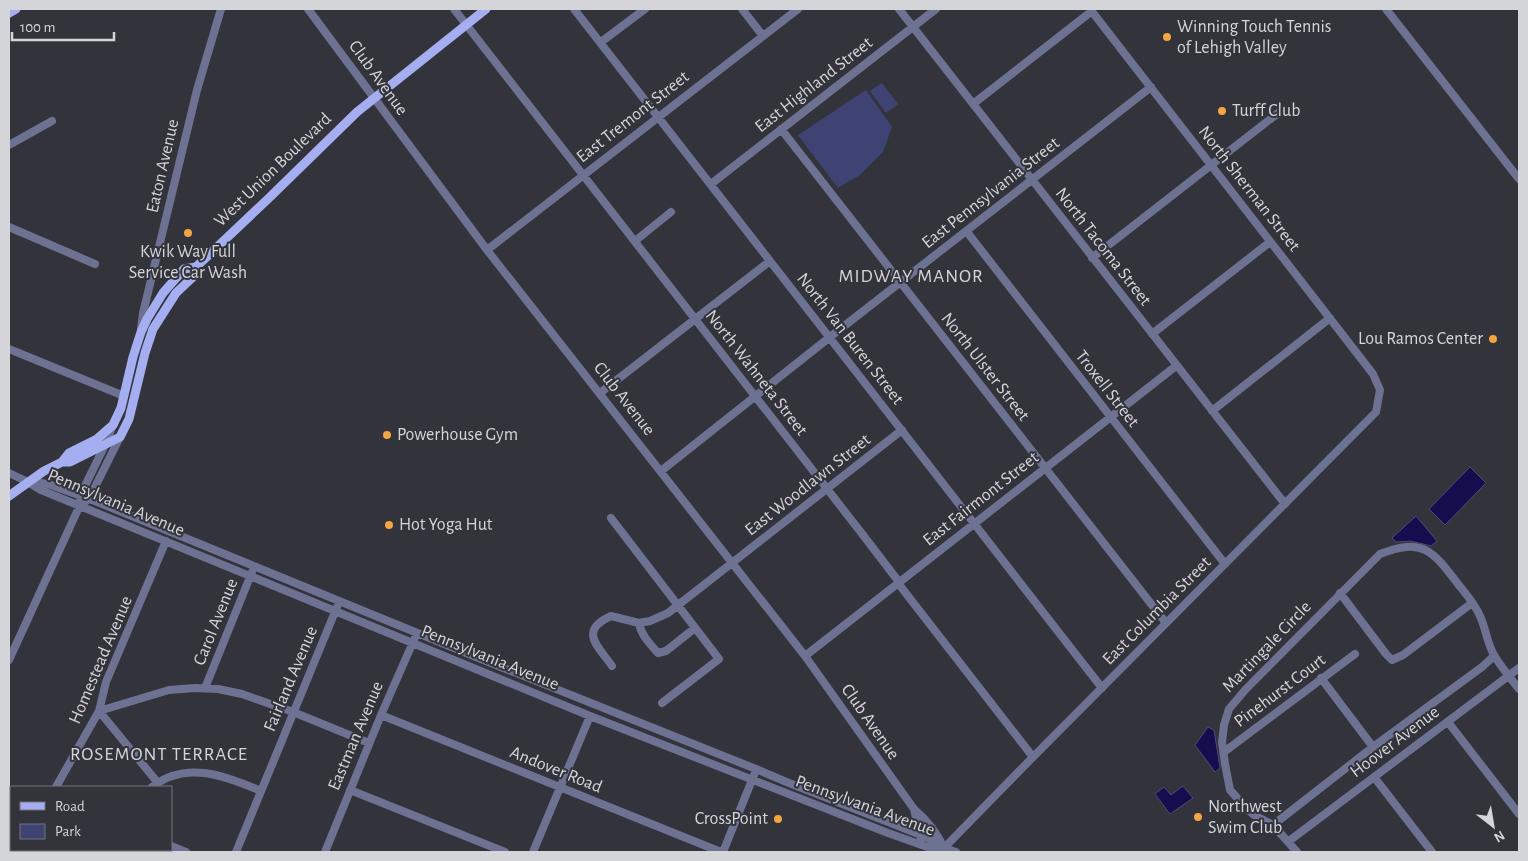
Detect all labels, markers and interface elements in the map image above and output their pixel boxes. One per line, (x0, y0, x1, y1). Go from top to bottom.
scale bar (12, 10, 115, 42)
place label: Winning Touch Tennis of Lehigh Valley (1177, 18, 1331, 57)
text: 100 m (20, 20, 55, 35)
marker: Winning Touch Tennis of Lehigh Valley (1161, 31, 1173, 43)
street label: East Highland Street (752, 34, 876, 136)
street label: Club Avenue (345, 37, 411, 119)
street label: East Tremont Street (573, 68, 693, 166)
place label: Turff Club (1232, 102, 1300, 120)
marker: Turff Club (1216, 105, 1228, 117)
street label: West Union Boulevard (211, 110, 335, 230)
street label: Eaton Avenue (143, 117, 183, 215)
street label: North Sherman Street (1195, 123, 1303, 255)
street label: East Pennsylvania Street (919, 134, 1063, 252)
street label: North Tacoma Street (1052, 185, 1155, 309)
marker: Kwik Way Full Service Car Wash (182, 227, 194, 239)
place label: Kwik Way Full Service Car Wash (129, 243, 247, 282)
district label: MIDWAY MANOR (838, 267, 984, 286)
street label: North Van Buren Street (793, 270, 907, 408)
street label: North Wahneta Street (701, 307, 811, 439)
street label: North Ulster Street (937, 310, 1033, 425)
place label: Lou Ramos Center (1358, 330, 1483, 348)
marker: Lou Ramos Center (1487, 333, 1499, 345)
street label: Troxell Street (1072, 347, 1143, 431)
street label: Club Avenue (590, 359, 658, 439)
place label: Powerhouse Gym (397, 426, 518, 444)
marker: Powerhouse Gym (381, 429, 393, 441)
street label: East Woodlawn Street (742, 430, 874, 539)
street label: East Fairmont Street (920, 448, 1042, 550)
street label: Pennsylvania Avenue (45, 466, 187, 540)
place label: Hot Yoga Hut (399, 516, 493, 534)
marker: Hot Yoga Hut (383, 519, 395, 531)
street label: East Columbia Street (1099, 553, 1215, 669)
street label: Carol Avenue (190, 576, 242, 668)
street label: Homestead Avenue (66, 594, 136, 726)
street label: Martingale Circle (1219, 598, 1315, 696)
street label: Pennsylvania Avenue (419, 622, 561, 694)
street label: Fairland Avenue (261, 624, 321, 734)
street label: Pinehurst Court (1231, 651, 1329, 731)
street label: Eastman Avenue (325, 679, 387, 793)
street label: Club Avenue (837, 681, 903, 763)
street label: Hoover Avenue (1347, 703, 1443, 781)
street label: Andover Road (507, 743, 605, 797)
district label: ROSEMONT TERRACE (70, 745, 248, 764)
street label: Pennsylvania Avenue (793, 772, 937, 840)
legend (10, 786, 172, 851)
place label: Northwest Swim Club (1208, 798, 1282, 837)
text: Road (55, 799, 85, 814)
north arrow (1468, 801, 1518, 851)
place label: CrossPoint (695, 810, 768, 828)
marker: Northwest Swim Club (1192, 811, 1204, 823)
marker: CrossPoint (772, 813, 784, 825)
text: Park (55, 824, 81, 839)
text: N (1491, 828, 1507, 845)

